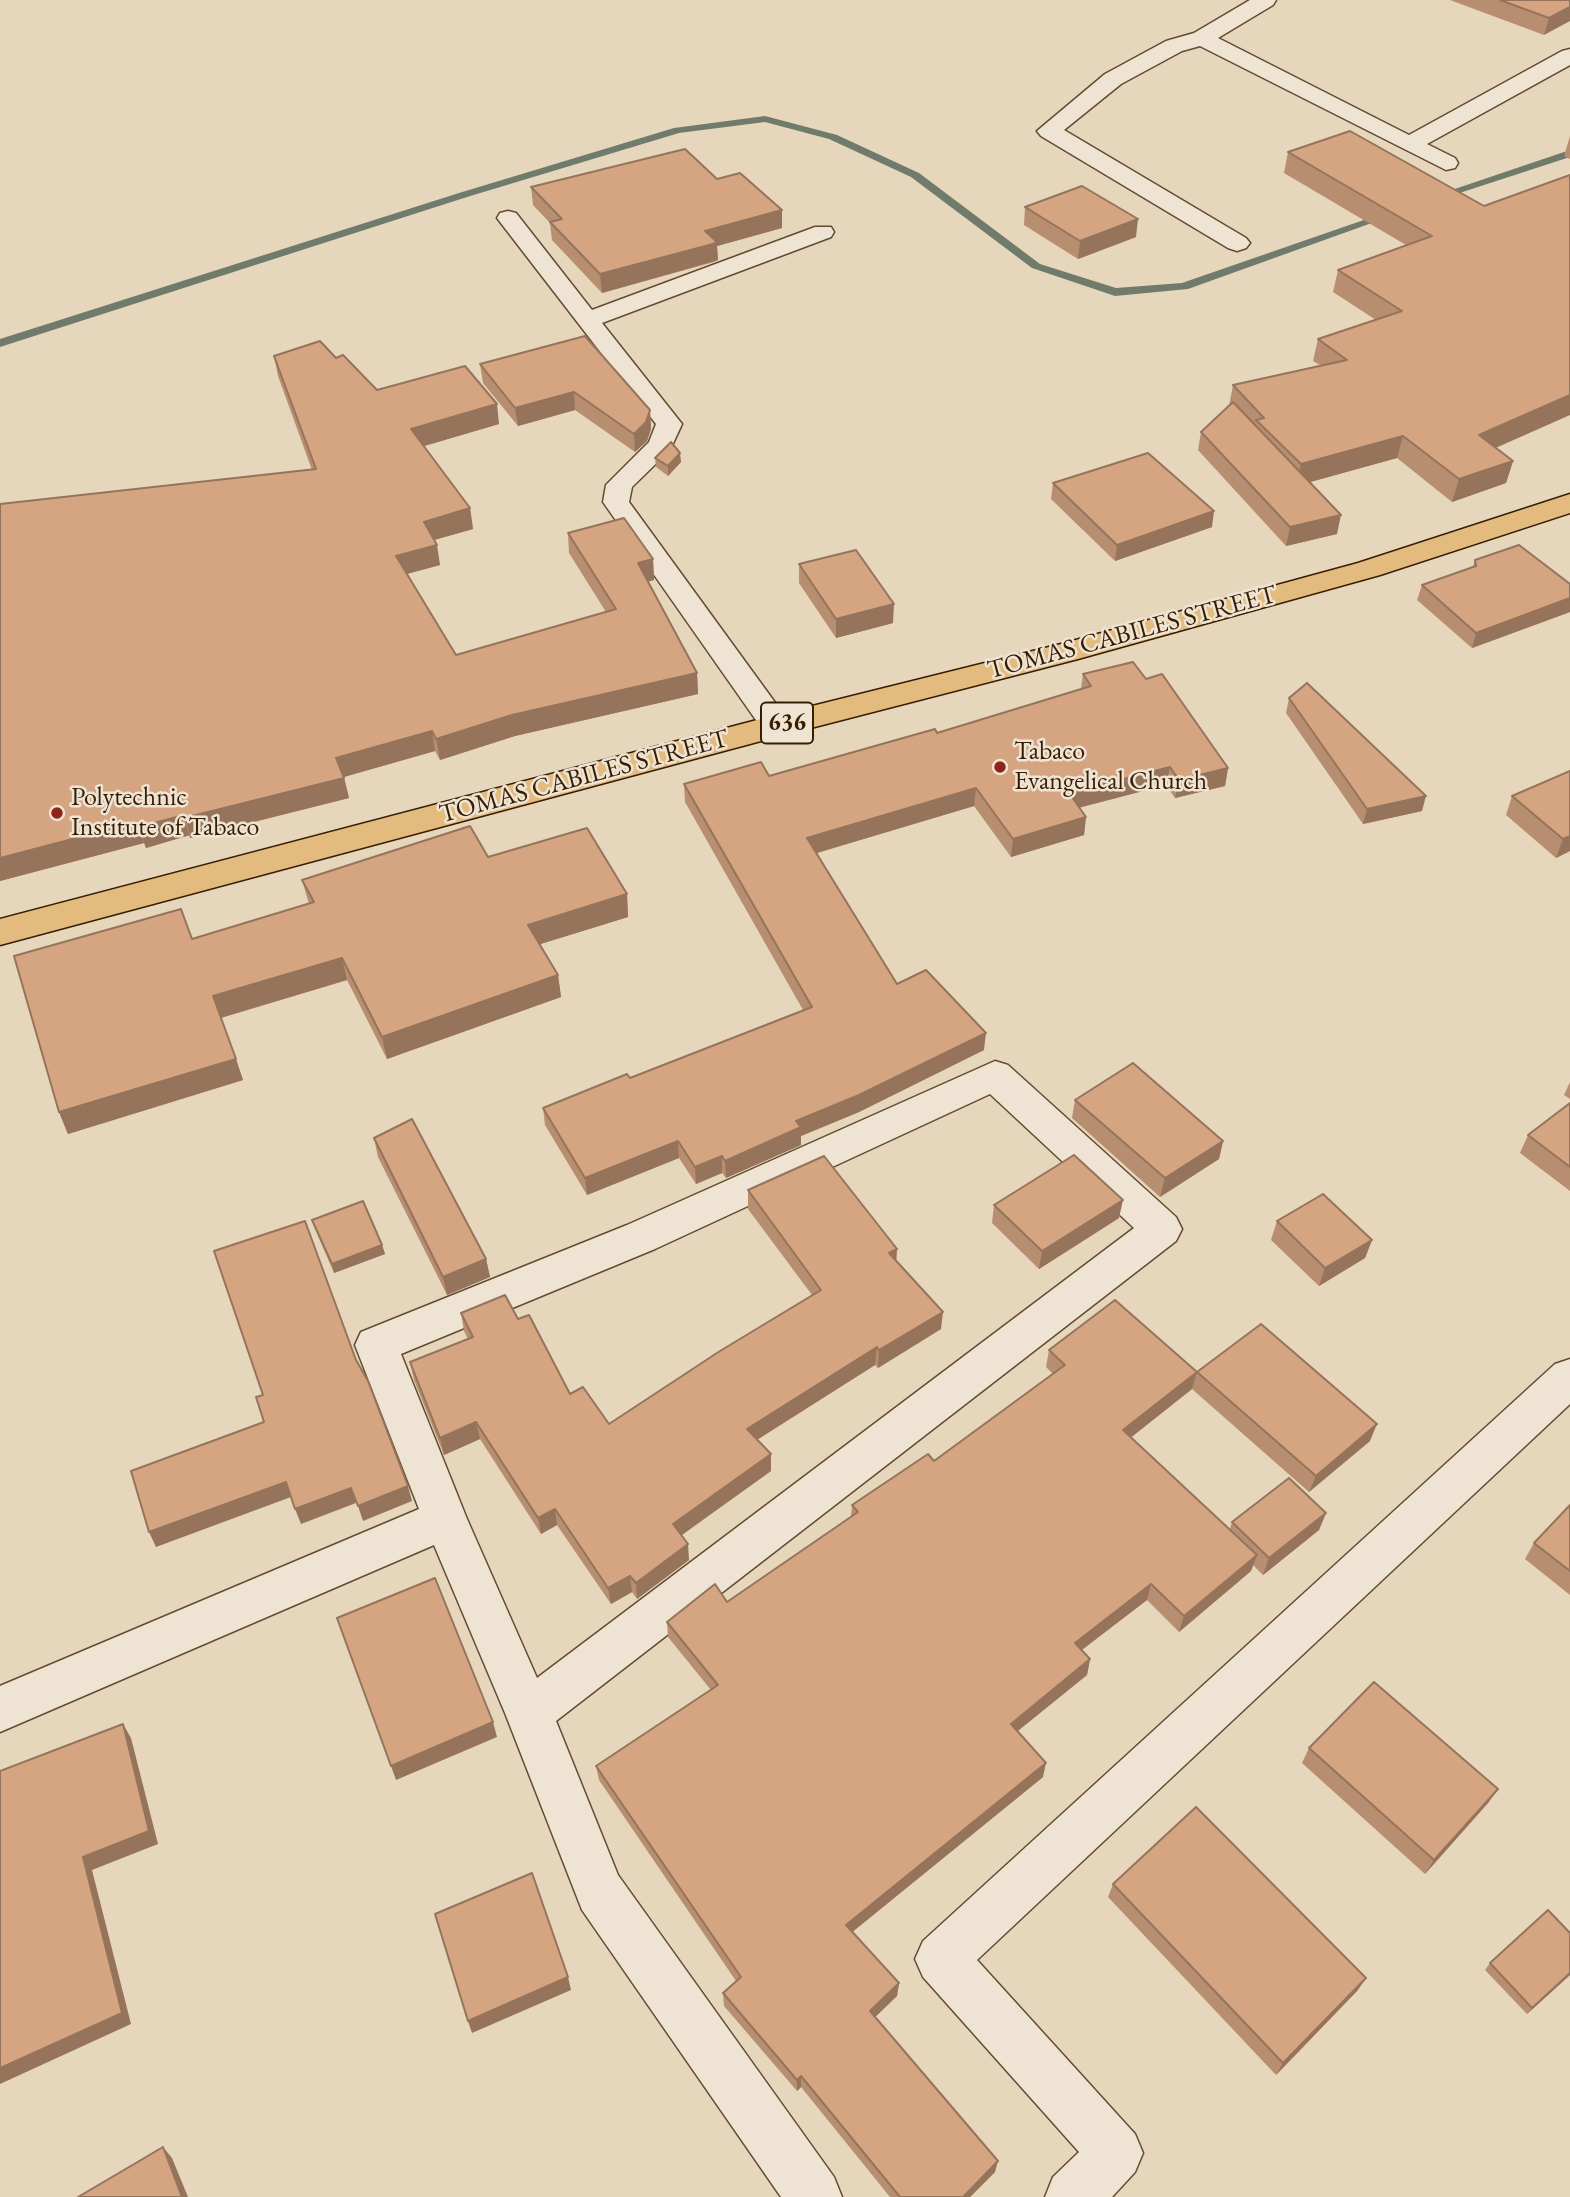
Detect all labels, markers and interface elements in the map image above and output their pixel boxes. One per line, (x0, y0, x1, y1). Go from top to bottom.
street label: TOMAS CABILES STREET (984, 579, 1280, 687)
road number: 636 (761, 702, 813, 744)
street label: TOMAS CABILES STREET (436, 723, 732, 831)
place label: Tabaco Evangelical Church (1014, 736, 1207, 798)
marker: Tabaco Evangelical Church (992, 759, 1008, 775)
place label: Polytechnic Institute of Tabaco (71, 782, 259, 844)
marker: Polytechnic Institute of Tabaco (49, 805, 65, 821)

